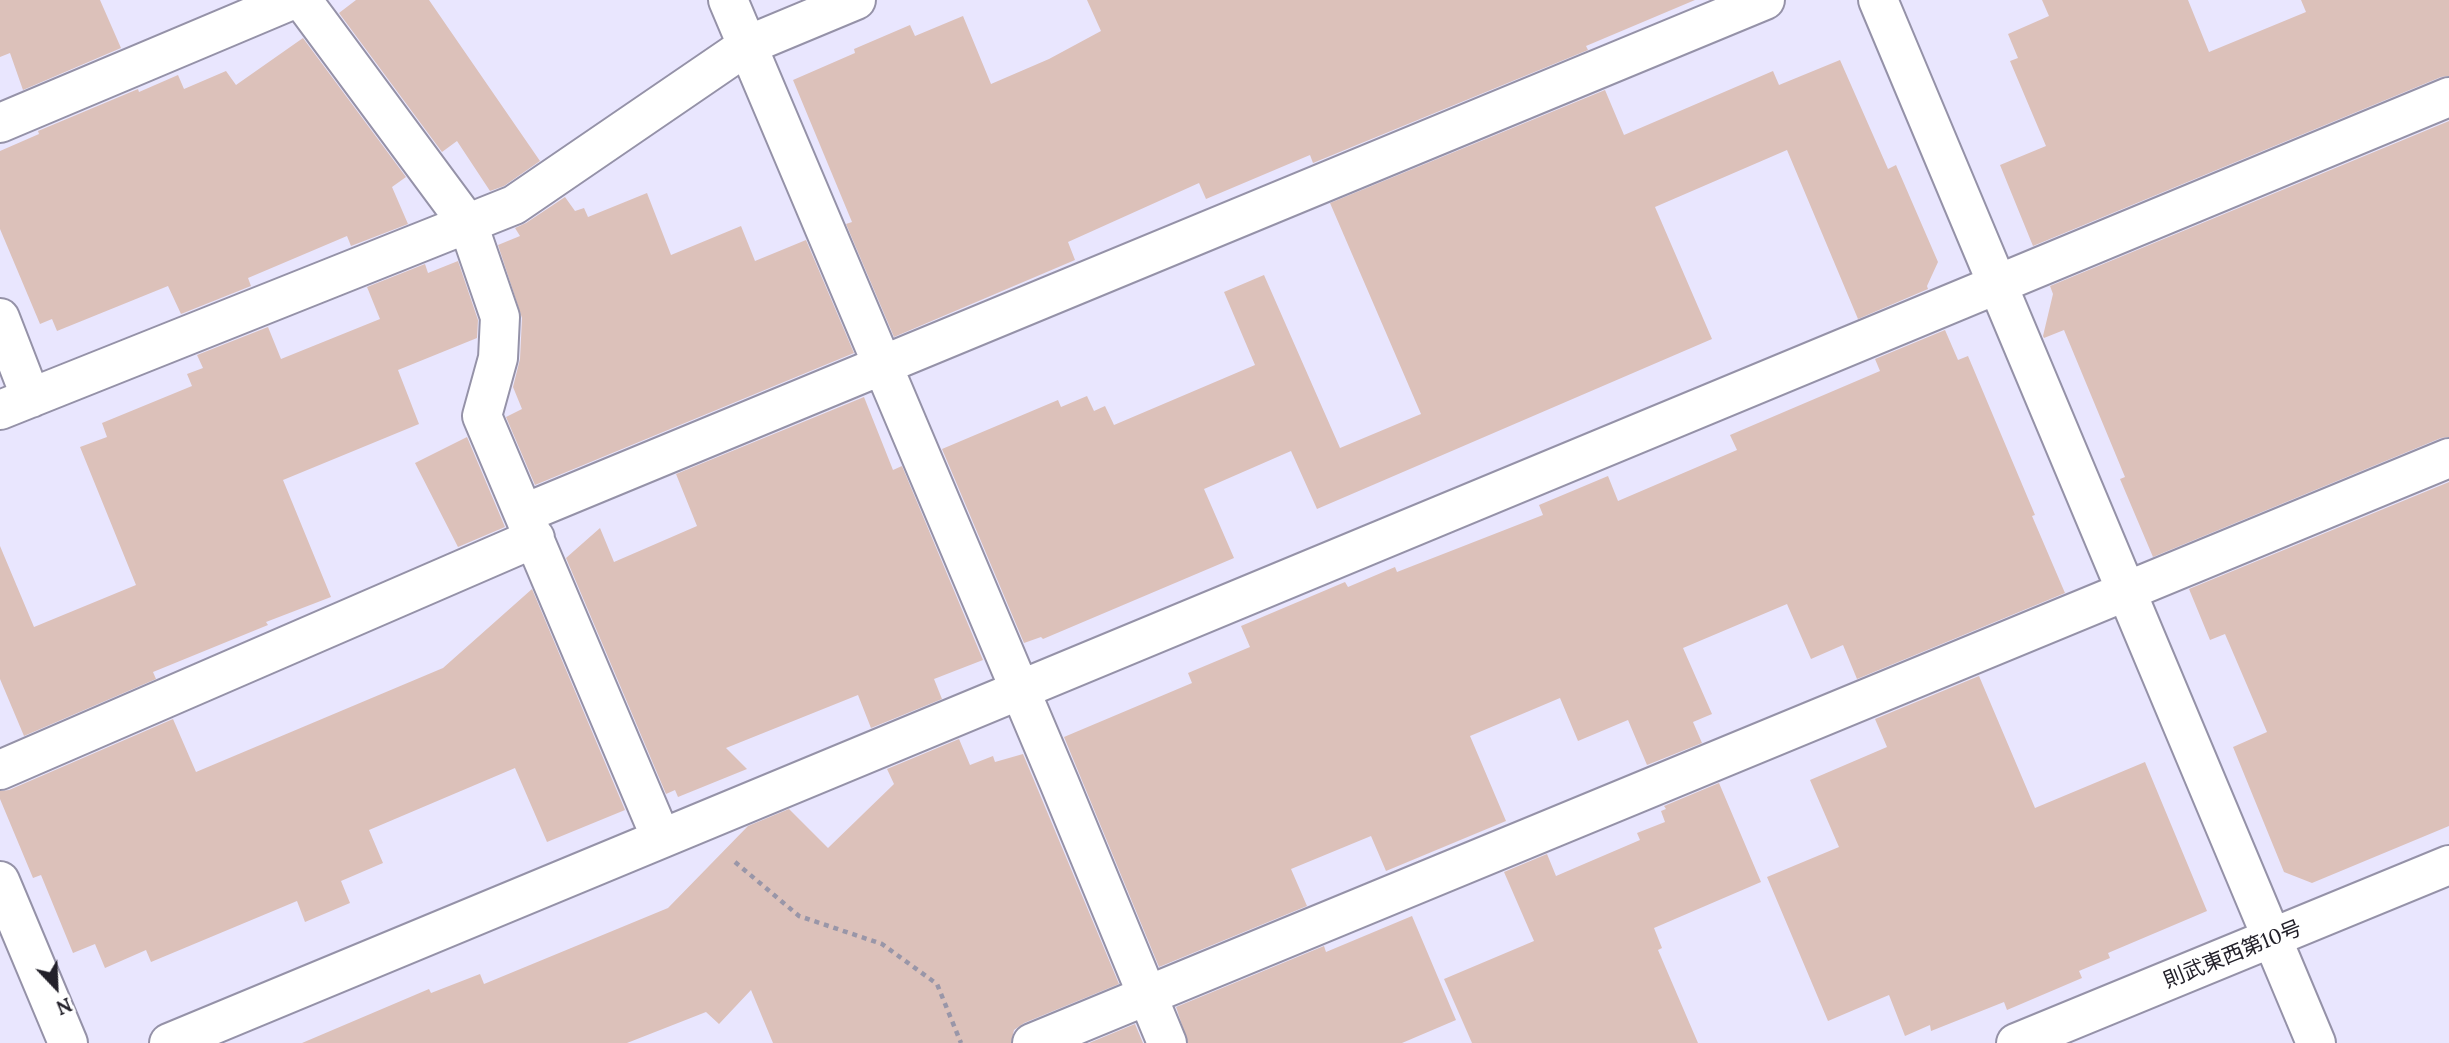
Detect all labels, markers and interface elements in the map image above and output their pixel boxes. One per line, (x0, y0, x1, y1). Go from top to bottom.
street label: 則武東西第10号 (2160, 916, 2306, 994)
north arrow (21, 952, 91, 1022)
text: N (53, 992, 76, 1020)

